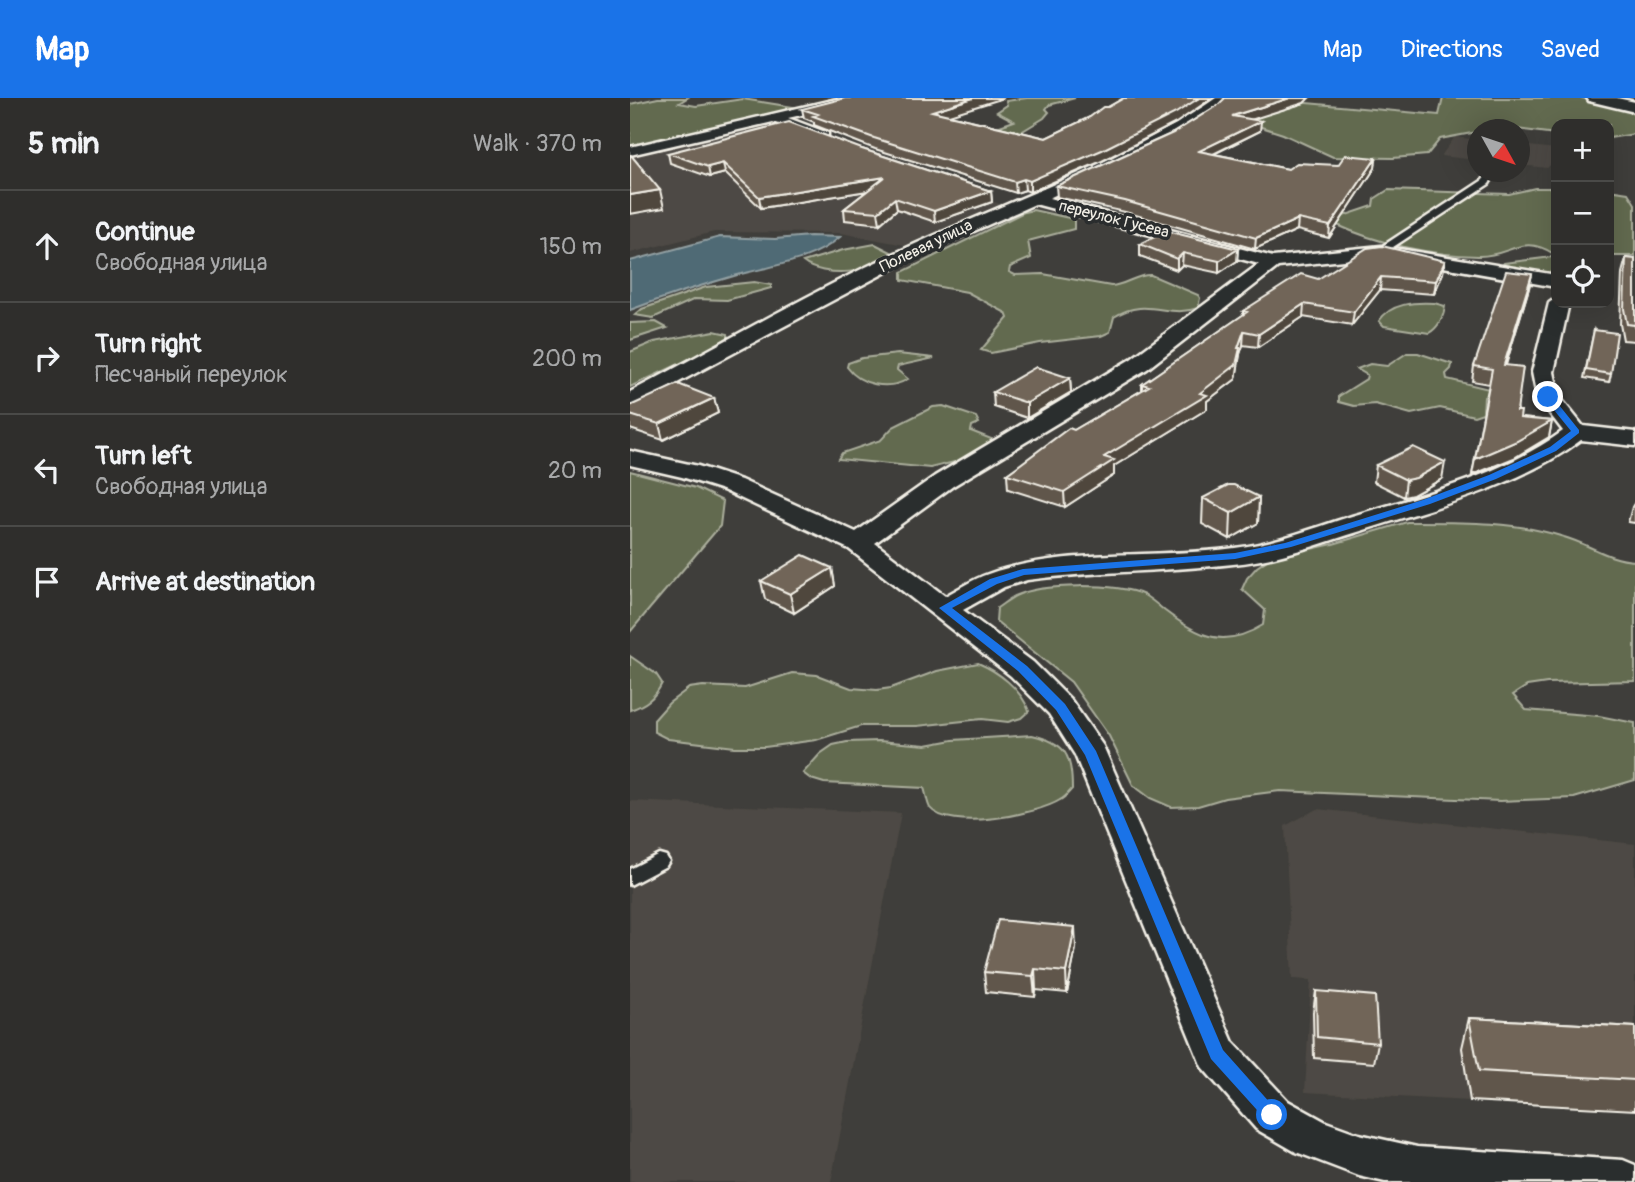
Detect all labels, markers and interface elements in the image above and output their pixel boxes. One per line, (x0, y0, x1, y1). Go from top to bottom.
text: Map (35, 29, 90, 70)
text: Map (1323, 35, 1363, 64)
text: Directions (1401, 35, 1502, 64)
text: Saved (1540, 35, 1600, 64)
north arrow (1467, 119, 1530, 182)
map controls (1551, 119, 1614, 308)
button: + (1551, 119, 1614, 182)
text: 5 min (28, 125, 99, 162)
text: Walk · 370 m (473, 129, 602, 158)
button: − (1551, 182, 1614, 245)
street label: переулок Гусева (1057, 196, 1171, 242)
street label: Полевая улица (876, 215, 976, 277)
text: Continue (95, 216, 195, 248)
icon: ahead (28, 227, 66, 265)
text: 150 m (539, 232, 602, 261)
button: locate (1551, 245, 1614, 308)
text: Свободная улица (95, 248, 267, 277)
text: Turn right (95, 328, 201, 360)
icon: right (28, 339, 66, 377)
text: 200 m (532, 344, 602, 373)
text: Песчаный переулок (95, 360, 288, 389)
route end (1532, 381, 1563, 412)
text: Turn left (95, 440, 191, 472)
icon: left (28, 451, 66, 489)
text: 20 m (548, 456, 602, 485)
text: Свободная улица (95, 472, 267, 501)
icon: arrive (28, 563, 66, 601)
text: Arrive at destination (95, 566, 315, 598)
route start (1256, 1099, 1287, 1130)

